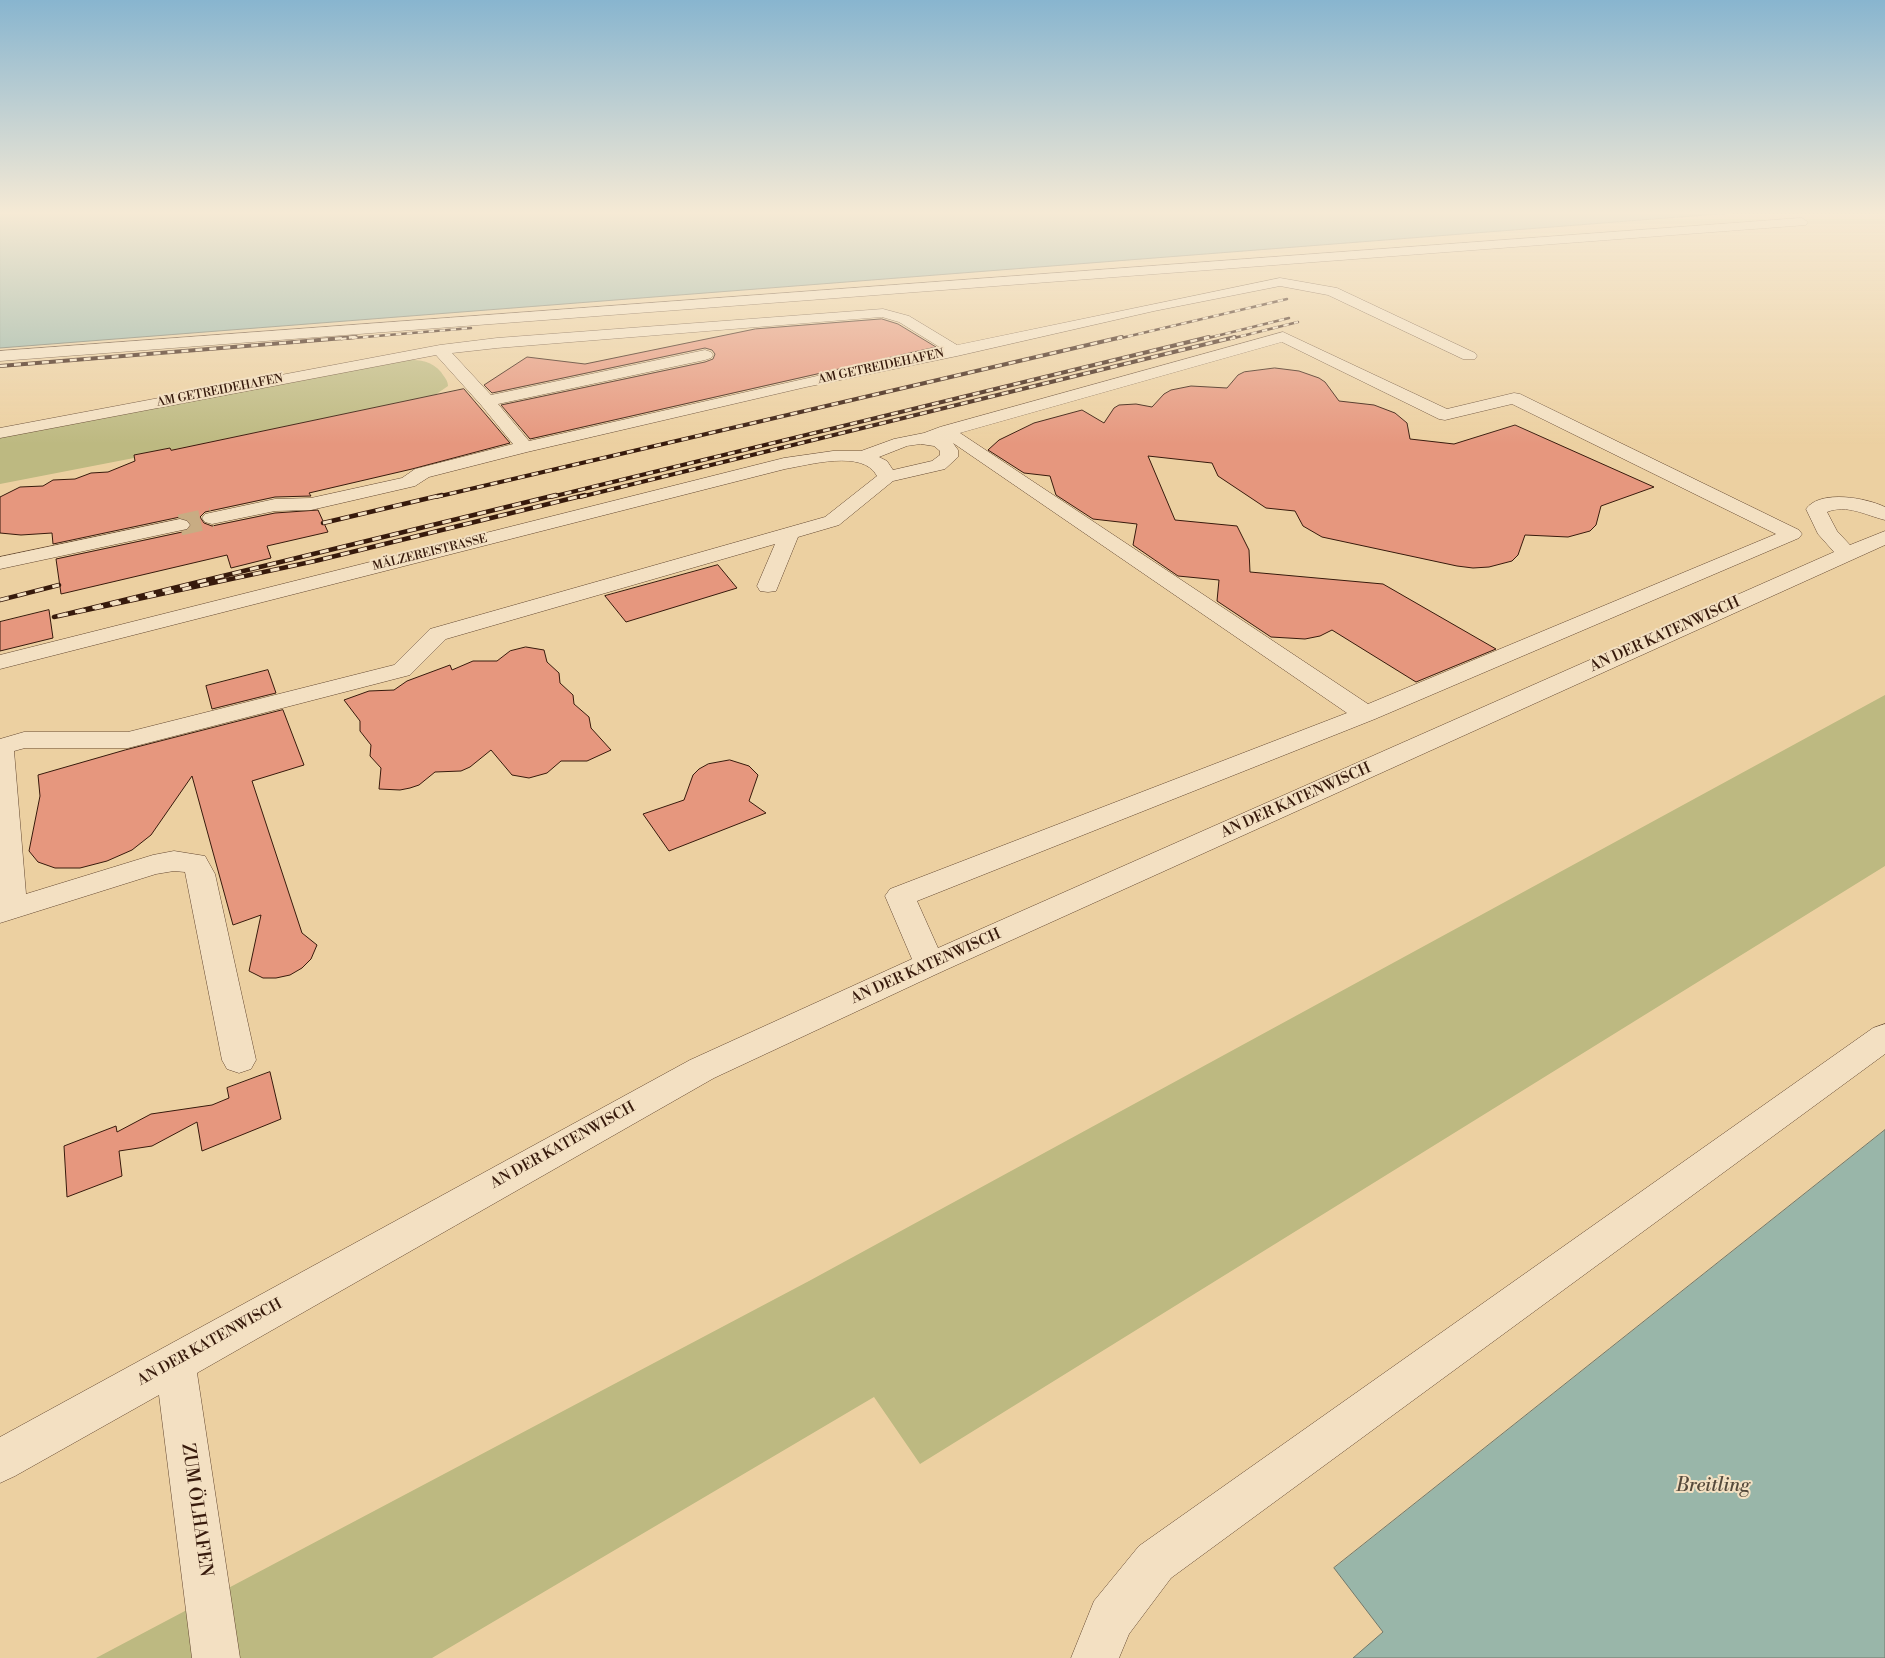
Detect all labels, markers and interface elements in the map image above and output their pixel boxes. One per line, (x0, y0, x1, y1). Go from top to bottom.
street label: AM GETREIDEHAFEN (817, 347, 945, 387)
street label: AM GETREIDEHAFEN (156, 372, 284, 410)
street label: MÄLZEREISTRASSE (371, 532, 489, 574)
street label: AN DER KATENWISCH (1587, 594, 1743, 676)
street label: AN DER KATENWISCH (1218, 760, 1374, 842)
street label: AN DER KATENWISCH (848, 926, 1004, 1008)
street label: AN DER KATENWISCH (487, 1099, 639, 1193)
street label: AN DER KATENWISCH (134, 1296, 286, 1390)
street label: ZUM ÖLHAFEN (176, 1442, 216, 1578)
water label: Breitling (1676, 1475, 1750, 1497)

